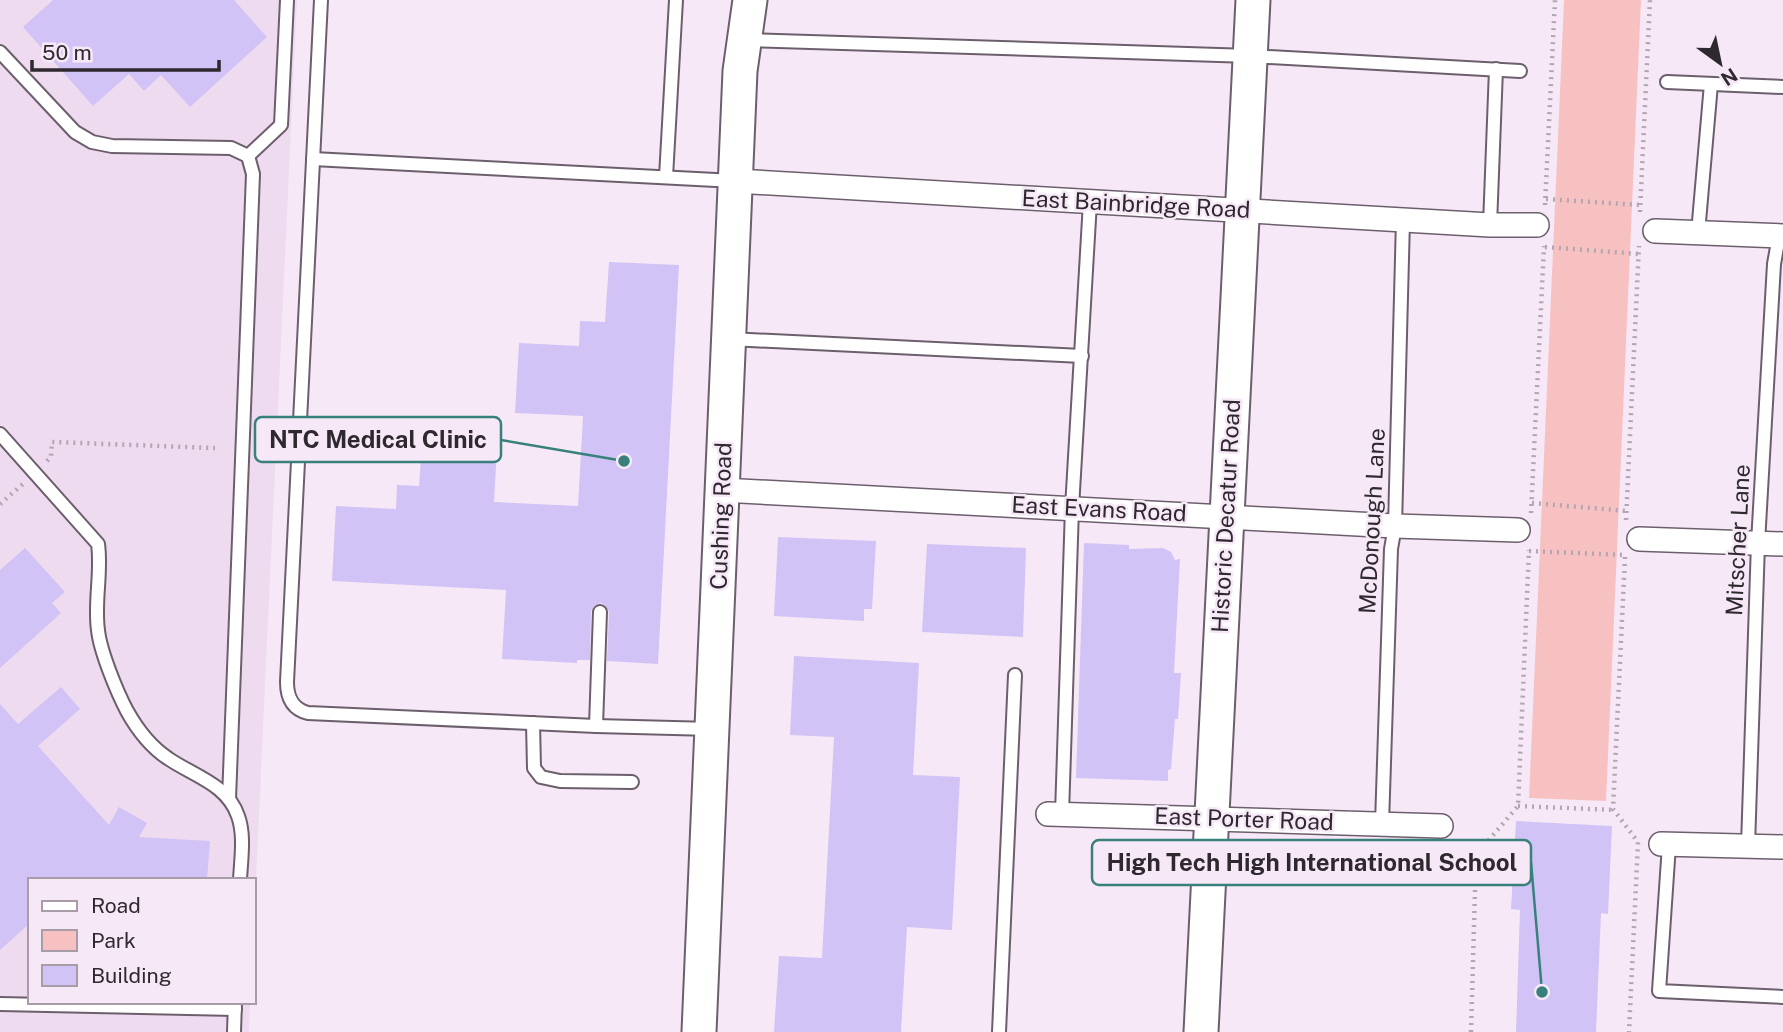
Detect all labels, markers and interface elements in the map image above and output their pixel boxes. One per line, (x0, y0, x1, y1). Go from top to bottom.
scale bar (32, 28, 219, 72)
north arrow (1685, 28, 1755, 98)
text: 50 m (42, 40, 92, 65)
text: N (1717, 64, 1741, 91)
street label: East Bainbridge Road (1021, 184, 1251, 223)
street label: Historic Decatur Road (1206, 398, 1245, 633)
callout: NTC Medical Clinic (255, 417, 501, 462)
text: NTC Medical Clinic (269, 425, 487, 453)
street label: McDonough Lane (1353, 427, 1390, 615)
street label: Cushing Road (704, 442, 737, 590)
street label: Mitscher Lane (1720, 463, 1755, 616)
street label: East Evans Road (1011, 490, 1187, 527)
street label: East Porter Road (1154, 802, 1334, 835)
callout: High Tech High International School (1092, 840, 1531, 885)
text: High Tech High International School (1107, 848, 1517, 876)
legend (28, 878, 256, 1004)
text: Road (91, 893, 141, 918)
text: Park (91, 928, 136, 953)
text: Building (91, 963, 172, 988)

